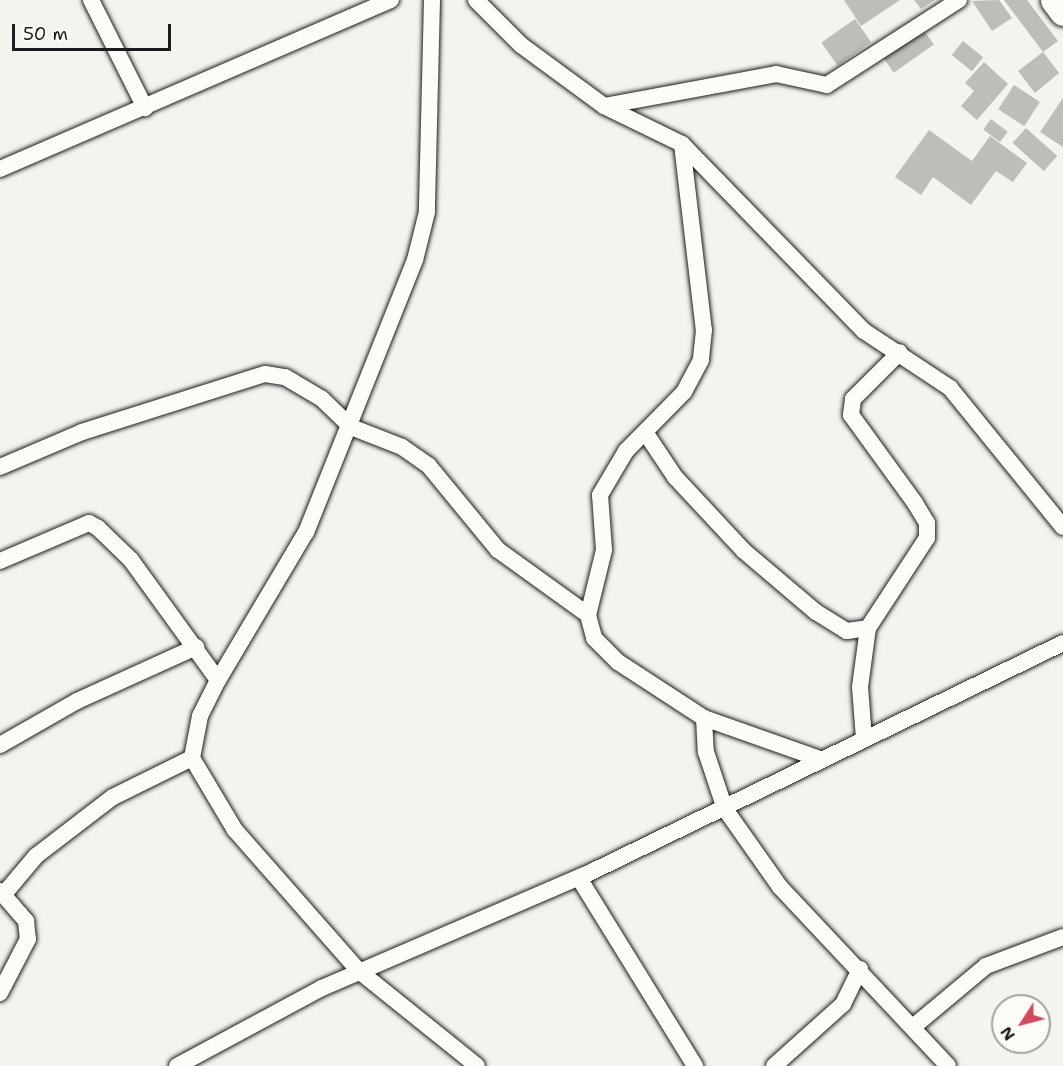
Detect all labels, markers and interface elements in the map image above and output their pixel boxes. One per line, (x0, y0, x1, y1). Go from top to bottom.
scale bar (15, 12, 174, 50)
text: 50 m (23, 22, 68, 46)
north arrow (991, 994, 1051, 1054)
text: N (995, 1022, 1020, 1045)

